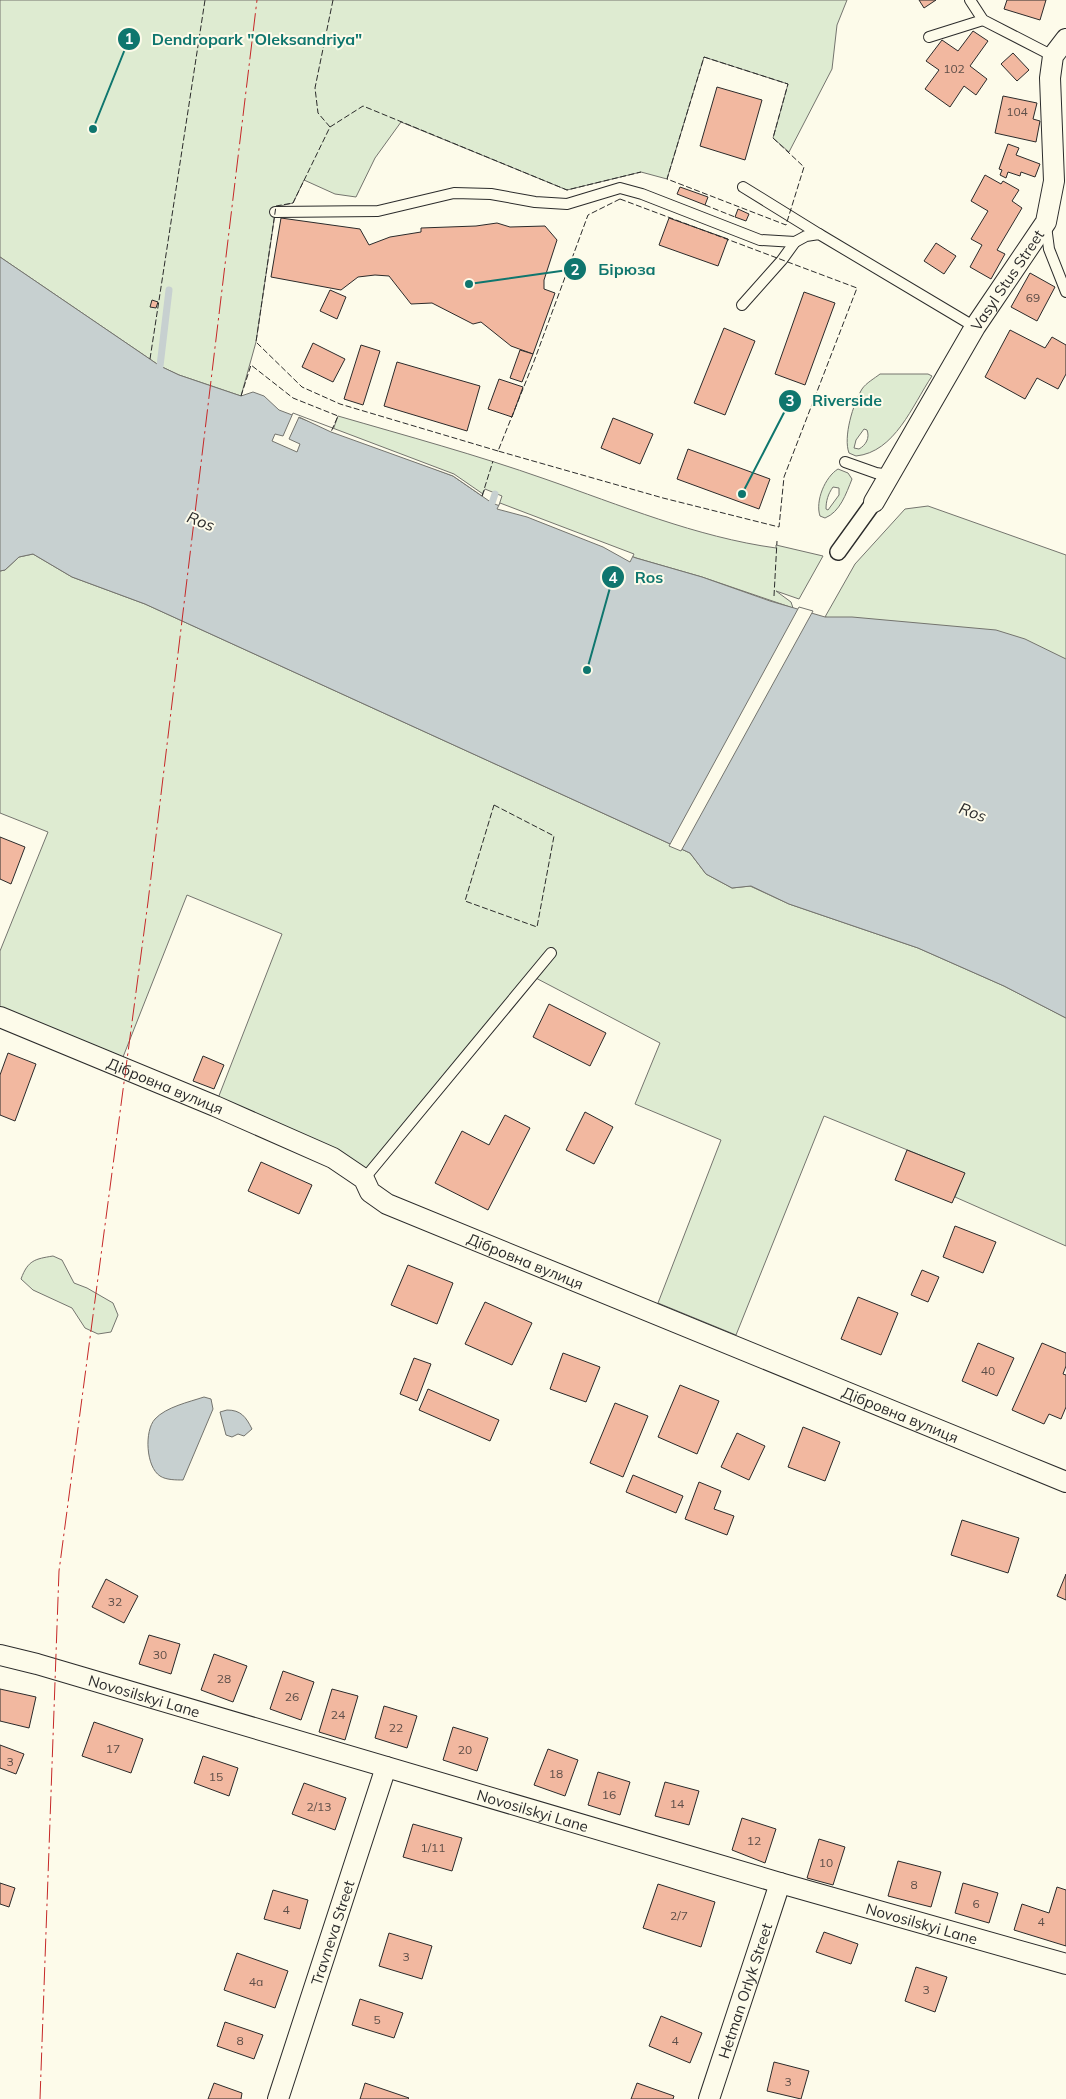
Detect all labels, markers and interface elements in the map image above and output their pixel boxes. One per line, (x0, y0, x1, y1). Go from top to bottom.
callout: Dendropark "Oleksandriya" (116, 24, 372, 55)
text: 1 (124, 29, 134, 48)
text: Dendropark "Oleksandriya" (152, 29, 362, 49)
house number: 102 (943, 61, 965, 76)
house number: 104 (1006, 104, 1028, 119)
street label: Vasyl Stus Street (966, 226, 1048, 334)
callout: Бірюза (563, 254, 665, 285)
text: Бірюза (598, 259, 656, 279)
text: 2 (570, 260, 580, 279)
house number: 69 (1026, 290, 1040, 305)
callout: Riverside (777, 385, 892, 416)
text: Riverside (812, 390, 882, 410)
text: 3 (785, 391, 795, 410)
water label: Ros (184, 507, 218, 535)
callout: Ros (600, 562, 674, 593)
text: Ros (635, 567, 663, 587)
text: 4 (608, 568, 618, 587)
water label: Ros (956, 798, 990, 826)
street label: Дібровна вулиця (104, 1053, 226, 1118)
street label: Дібровна вулиця (465, 1228, 587, 1293)
house number: 40 (981, 1363, 995, 1378)
street label: Дібровна вулиця (839, 1382, 961, 1446)
house number: 32 (108, 1594, 122, 1609)
house number: 30 (153, 1647, 167, 1662)
street label: Novosilskyi Lane (86, 1670, 202, 1721)
house number: 28 (217, 1671, 231, 1686)
house number: 26 (285, 1689, 299, 1704)
house number: 24 (331, 1707, 345, 1722)
house number: 22 (389, 1720, 403, 1735)
house number: 17 (106, 1741, 120, 1756)
house number: 20 (458, 1742, 472, 1757)
house number: 3 (6, 1754, 14, 1769)
house number: 18 (549, 1766, 563, 1781)
house number: 15 (209, 1769, 223, 1784)
street label: Novosilskyi Lane (475, 1785, 591, 1836)
house number: 16 (602, 1787, 616, 1802)
house number: 14 (670, 1796, 684, 1811)
house number: 2/13 (306, 1799, 332, 1814)
house number: 12 (747, 1833, 761, 1848)
house number: 1/11 (420, 1840, 446, 1855)
house number: 10 (819, 1855, 833, 1870)
house number: 8 (910, 1877, 918, 1892)
street label: Travneva Street (306, 1878, 358, 1988)
house number: 6 (972, 1896, 980, 1911)
street label: Novosilskyi Lane (864, 1898, 980, 1948)
house number: 4 (282, 1902, 290, 1917)
house number: 2/7 (670, 1908, 688, 1923)
house number: 4 (1037, 1914, 1045, 1929)
street label: Hetman Orlyk Street (713, 1920, 776, 2061)
house number: 3 (402, 1949, 410, 1964)
house number: 4а (249, 1974, 263, 1989)
house number: 3 (922, 1982, 930, 1997)
house number: 5 (373, 2012, 381, 2027)
house number: 8 (236, 2033, 244, 2048)
house number: 4 (671, 2033, 679, 2048)
house number: 3 (784, 2074, 792, 2089)

